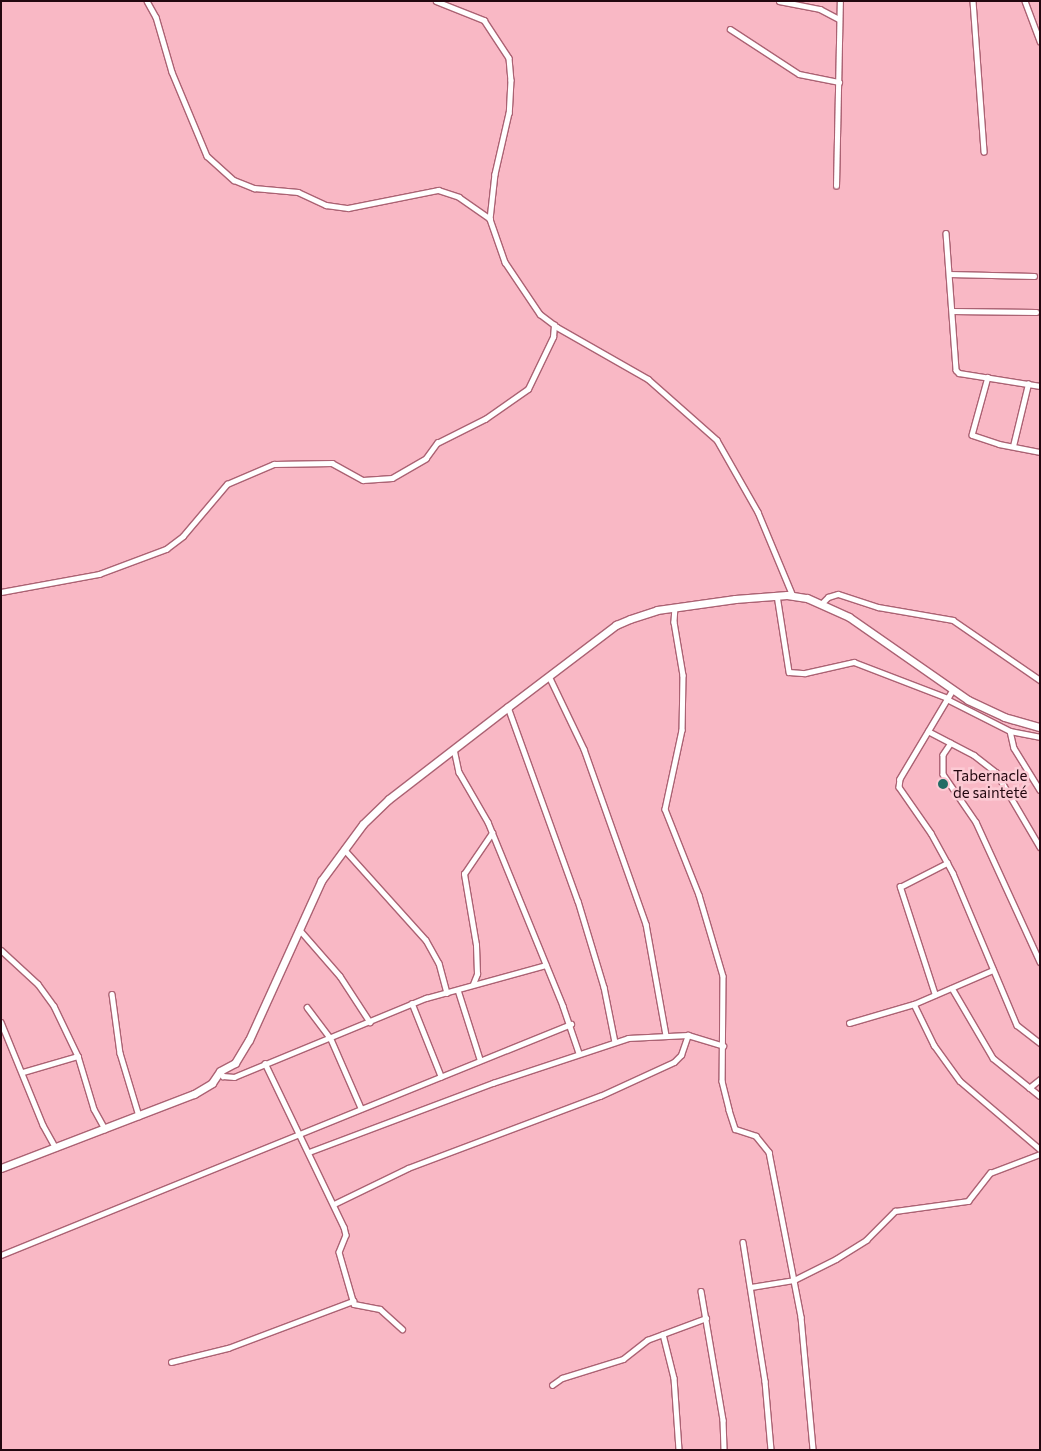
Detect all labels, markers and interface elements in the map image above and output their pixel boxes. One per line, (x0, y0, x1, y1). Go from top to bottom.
place label: Tabernacle de sainteté (953, 766, 1028, 801)
marker: Tabernacle de sainteté (937, 778, 949, 790)

